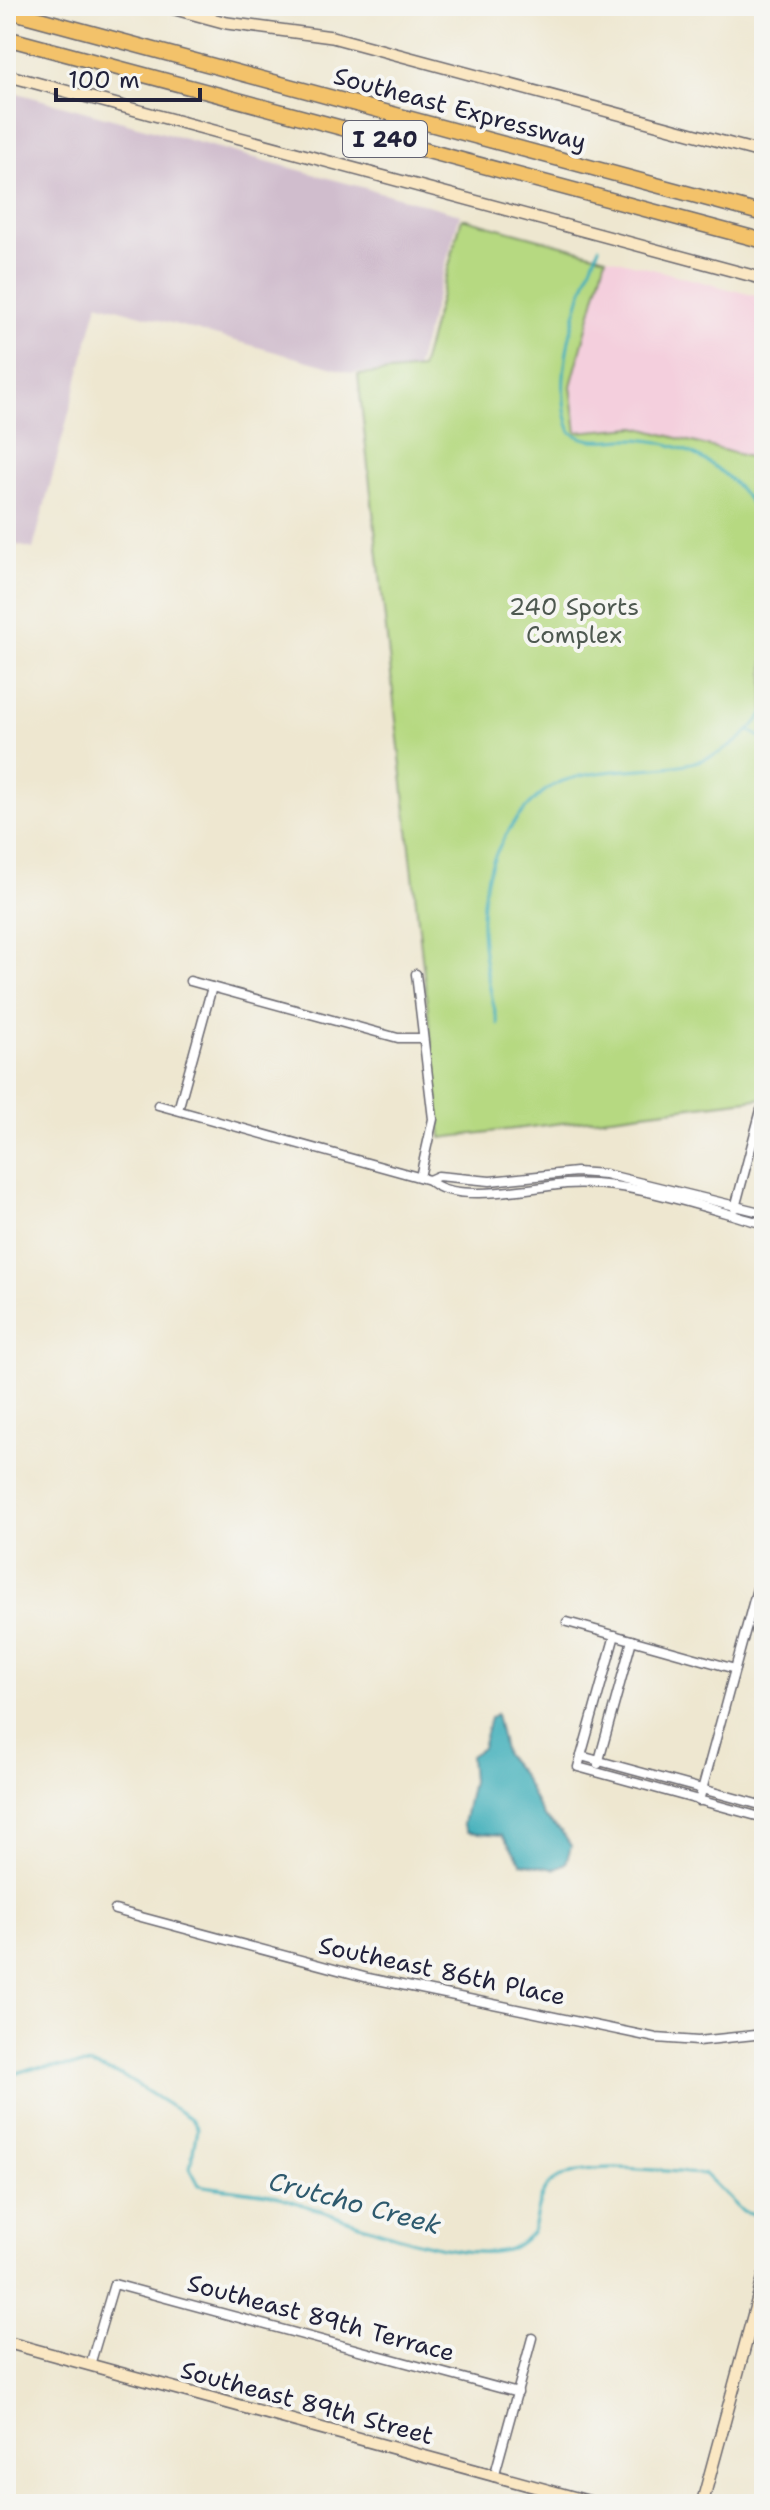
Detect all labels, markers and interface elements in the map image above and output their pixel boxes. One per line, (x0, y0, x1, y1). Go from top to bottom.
scale bar (56, 52, 200, 102)
street label: Southeast Expressway (330, 60, 590, 158)
text: 100 m (68, 64, 140, 96)
road number: I 240 (343, 121, 427, 157)
park label: 240 Sports Complex (509, 591, 639, 651)
street label: Southeast 86th Place (316, 1929, 568, 2013)
water label: Crutcho Creek (265, 2163, 445, 2242)
street label: Southeast 89th Terrace (184, 2267, 458, 2369)
street label: Southeast 89th Street (177, 2354, 437, 2452)

